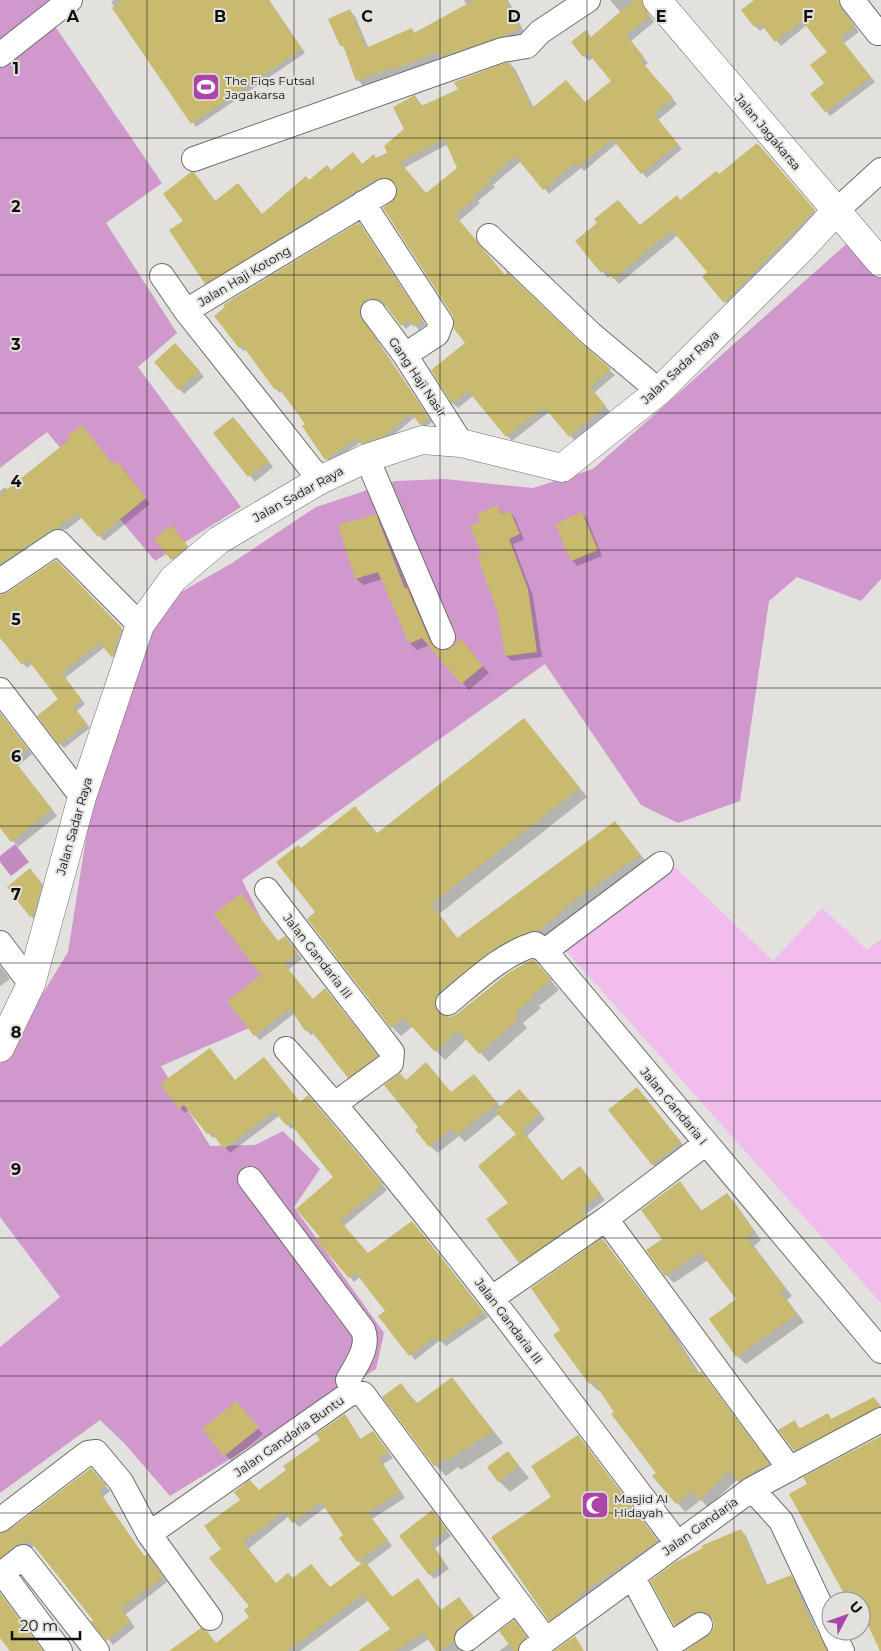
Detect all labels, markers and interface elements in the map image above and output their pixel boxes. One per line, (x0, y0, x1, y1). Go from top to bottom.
text: A (66, 7, 80, 26)
text: B (214, 7, 226, 26)
text: C (361, 7, 373, 26)
text: D (507, 7, 521, 26)
text: E (656, 7, 666, 26)
text: F (803, 7, 813, 26)
text: 1 (13, 59, 19, 78)
sports icon: The Fiqs Futsal Jagakarsa (191, 72, 221, 102)
place label: The Fiqs Futsal Jagakarsa (224, 73, 315, 102)
street label: Jalan Jagakarsa (731, 90, 804, 173)
text: 2 (11, 197, 21, 216)
street label: Jalan Haji Kotong (194, 242, 293, 310)
street label: Jalan Sadar Raya (637, 327, 722, 408)
street label: Gang Haji Nasir (386, 334, 450, 420)
text: 3 (10, 335, 21, 354)
street label: Jalan Sadar Raya (249, 463, 346, 526)
text: 4 (10, 472, 22, 491)
text: 5 (11, 610, 21, 629)
text: 6 (11, 747, 21, 766)
street label: Jalan Sadar Raya (53, 775, 95, 878)
text: 7 (11, 885, 21, 904)
street label: Jalan Gandaria III (280, 910, 356, 1001)
text: 8 (11, 1023, 21, 1042)
street label: Jalan Gandaria I (637, 1064, 711, 1148)
text: 9 (11, 1160, 21, 1179)
street label: Jalan Gandaria III (471, 1274, 546, 1367)
street label: Jalan Gandaria Buntu (230, 1392, 347, 1480)
mosque icon: Masjid Al Hidayah (580, 1490, 610, 1520)
place label: Masjid Al Hidayah (614, 1491, 668, 1520)
street label: Jalan Gandaria (659, 1494, 741, 1559)
north arrow (821, 1591, 871, 1641)
text: U (845, 1597, 866, 1618)
scale bar (12, 1608, 80, 1640)
text: 20 m (20, 1616, 58, 1635)

